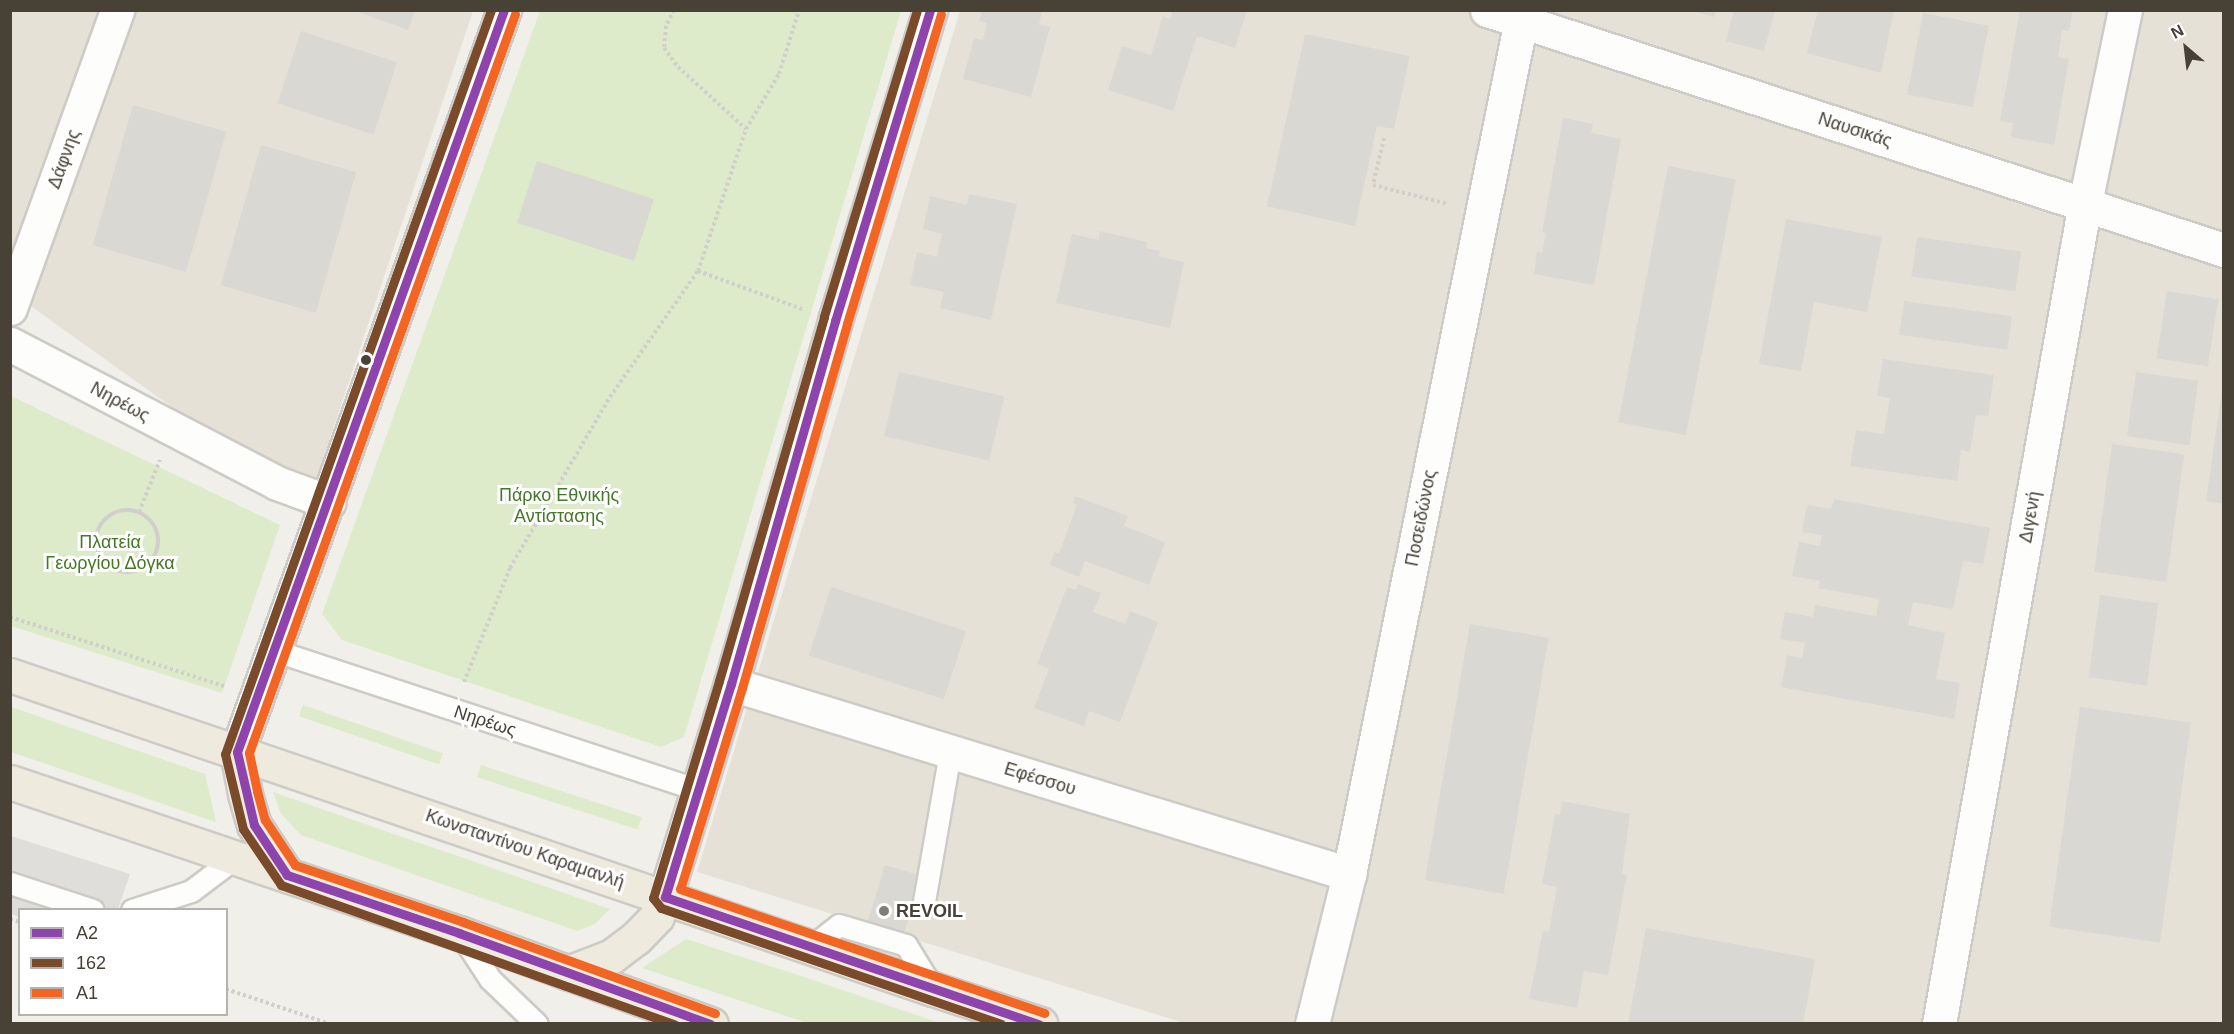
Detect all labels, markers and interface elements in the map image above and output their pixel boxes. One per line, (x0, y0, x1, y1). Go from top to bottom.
north arrow (2156, 18, 2216, 78)
text: N (2168, 21, 2186, 42)
street label: Ναυσικάς (1815, 108, 1895, 152)
street label: Δάφνης (43, 126, 85, 192)
unlabelled marker (360, 354, 372, 366)
street label: Νηρέως (87, 377, 153, 427)
street label: Ποσειδώνος (1401, 468, 1441, 568)
park label: Πάρκο Εθνικής Αντίστασης (499, 485, 619, 528)
street label: Διγενή (2015, 489, 2045, 545)
park label: Πλατεία Γεωργίου Δόγκα (45, 532, 175, 574)
street label: Νηρέως (451, 701, 519, 741)
street label: Εφέσσου (1002, 758, 1078, 800)
street label: Κωνσταντίνου Καραμανλή (423, 805, 627, 893)
place label: REVOIL (896, 900, 963, 922)
marker: REVOIL (877, 904, 891, 918)
legend (18, 908, 228, 1016)
text: Α2 (76, 923, 98, 943)
text: 162 (76, 953, 106, 973)
text: Α1 (76, 983, 98, 1003)

